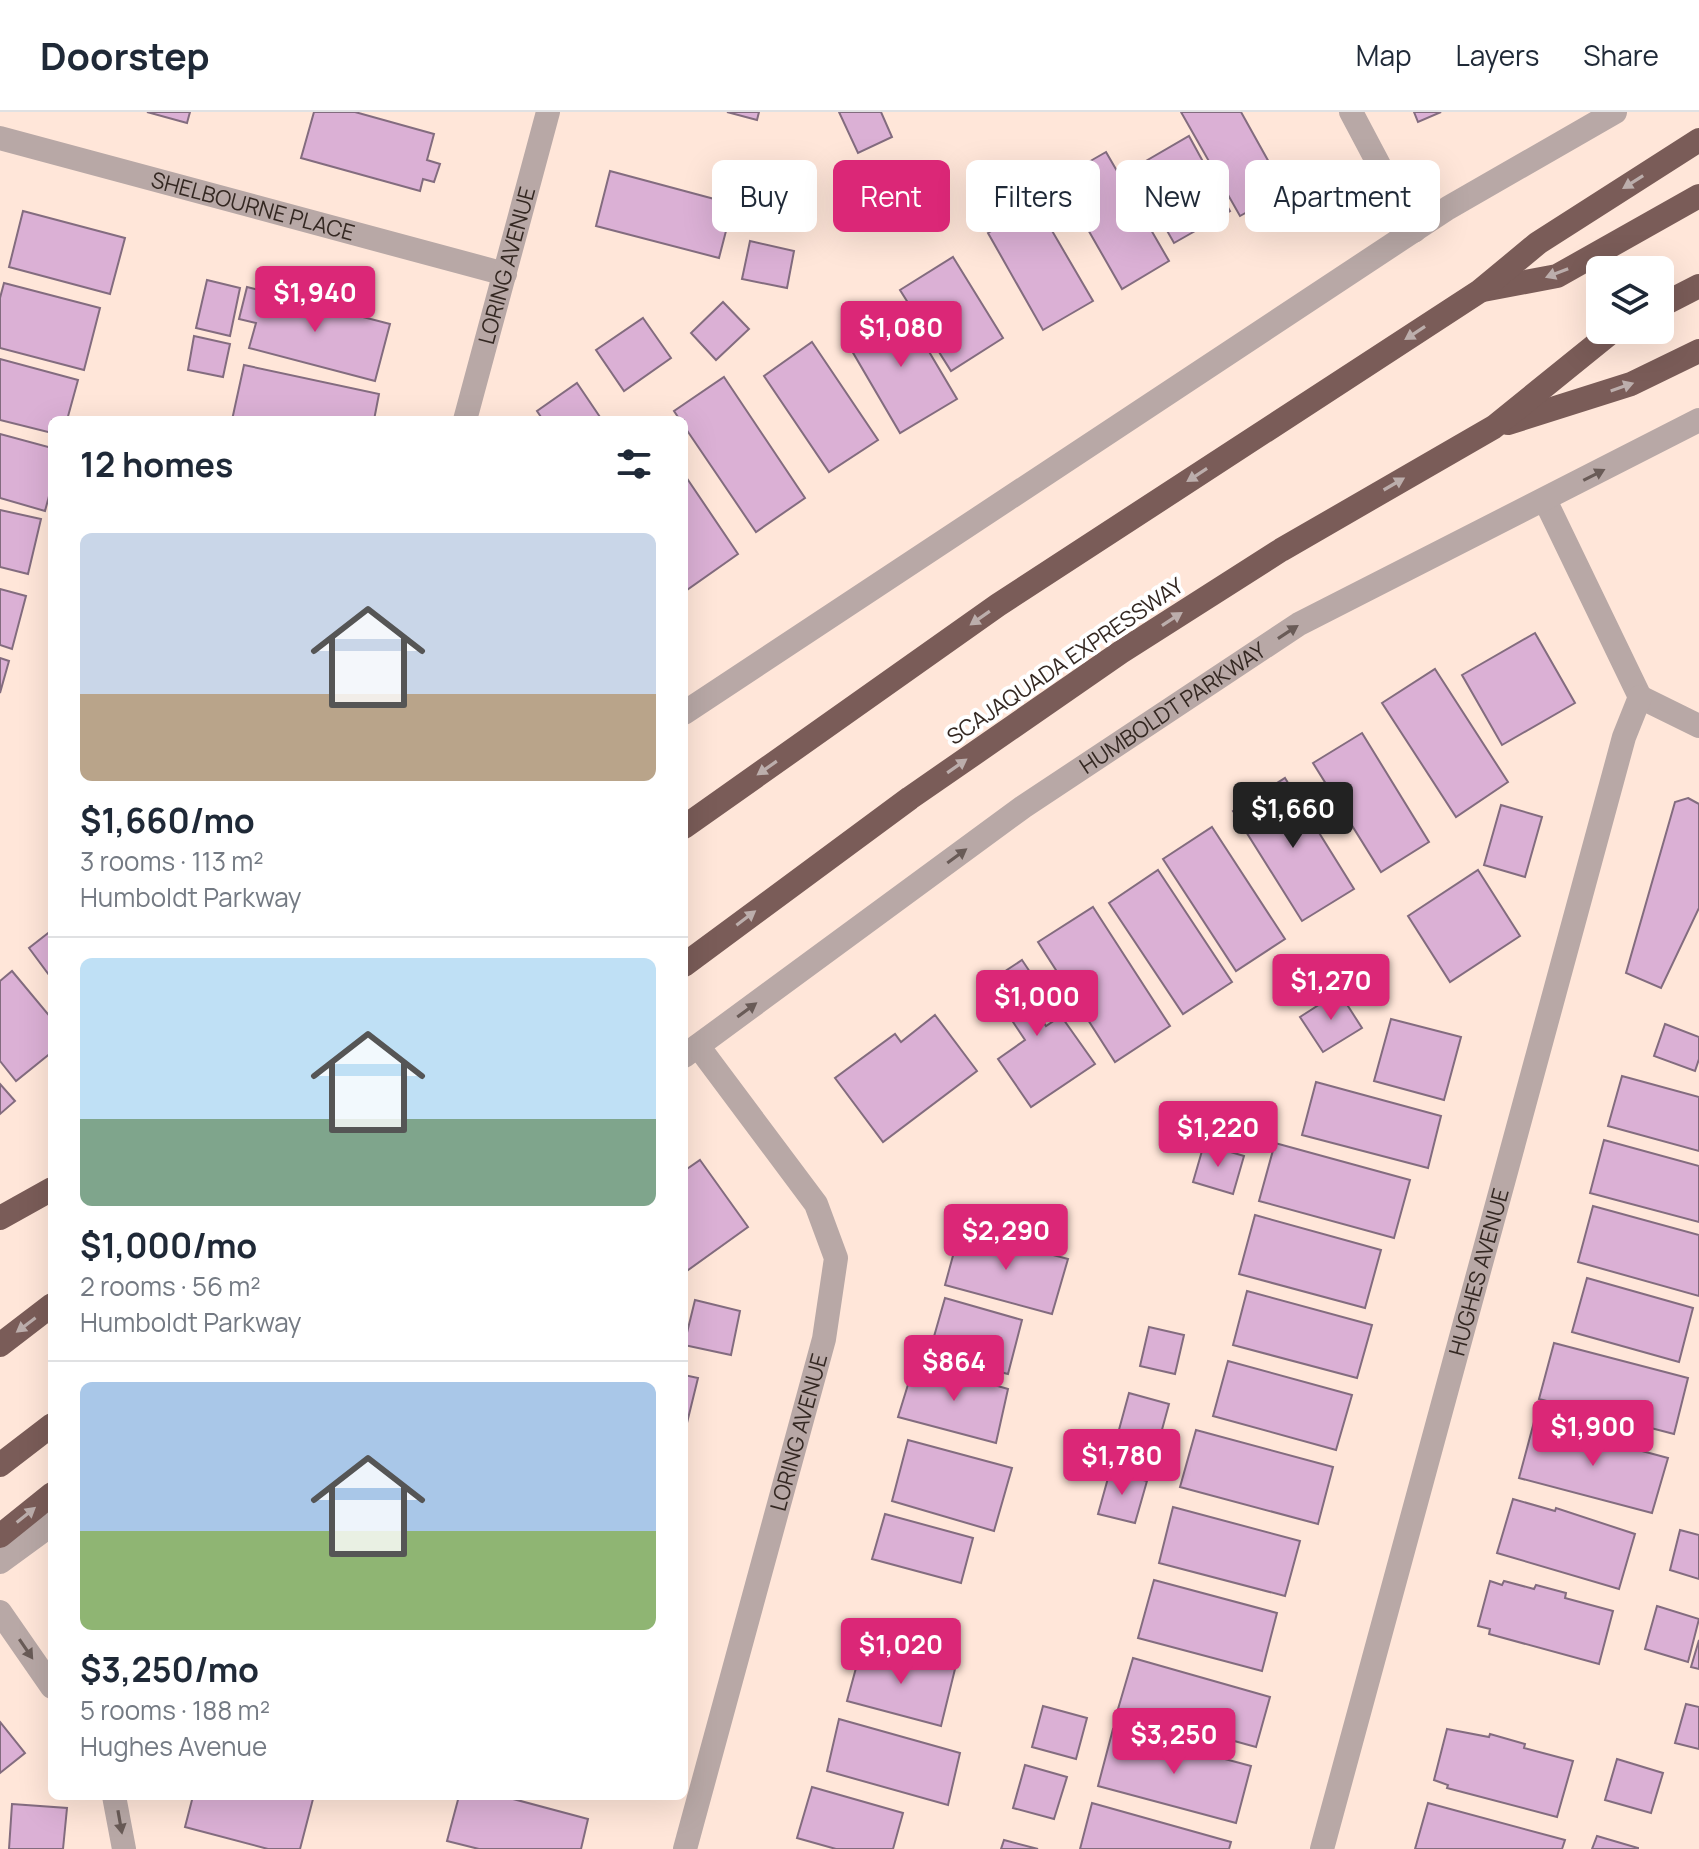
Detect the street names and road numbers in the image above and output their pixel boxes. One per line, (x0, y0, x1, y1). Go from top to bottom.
street label: SHELBOURNE PLACE (148, 164, 358, 248)
street label: LORING AVENUE (471, 183, 542, 348)
street label: SCAJAQUADA EXPRESSWAY (941, 570, 1190, 752)
street label: HUMBOLDT PARKWAY (1073, 635, 1272, 781)
street label: HUGHES AVENUE (1442, 1185, 1516, 1359)
street label: LORING AVENUE (763, 1350, 834, 1514)

